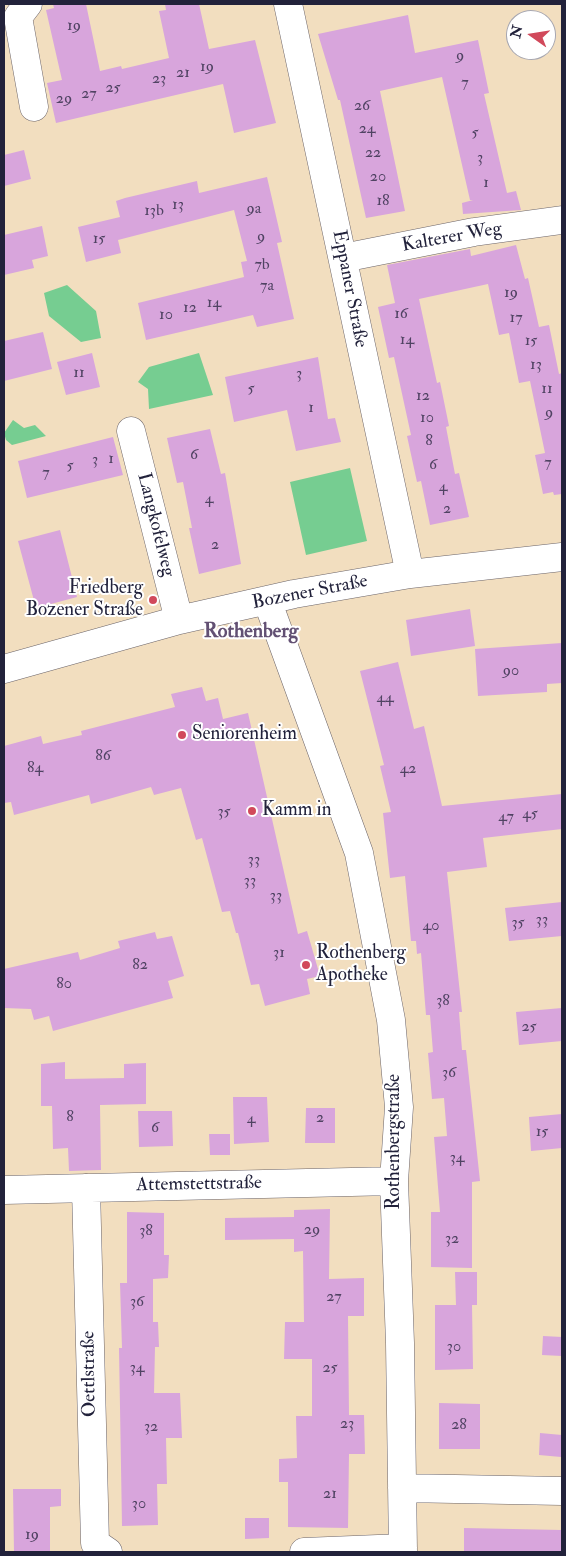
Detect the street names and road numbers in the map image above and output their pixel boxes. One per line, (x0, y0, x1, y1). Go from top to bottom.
street label: Kalterer Weg (400, 218, 504, 258)
street label: Eppaner Straße (326, 228, 372, 350)
street label: Langkofelweg (131, 471, 179, 579)
street label: Bozener Straße (250, 571, 370, 615)
street label: Rothenbergstraße (384, 1074, 406, 1210)
street label: Attemstettstraße (136, 1173, 262, 1197)
street label: Oettlstraße (78, 1331, 102, 1417)

